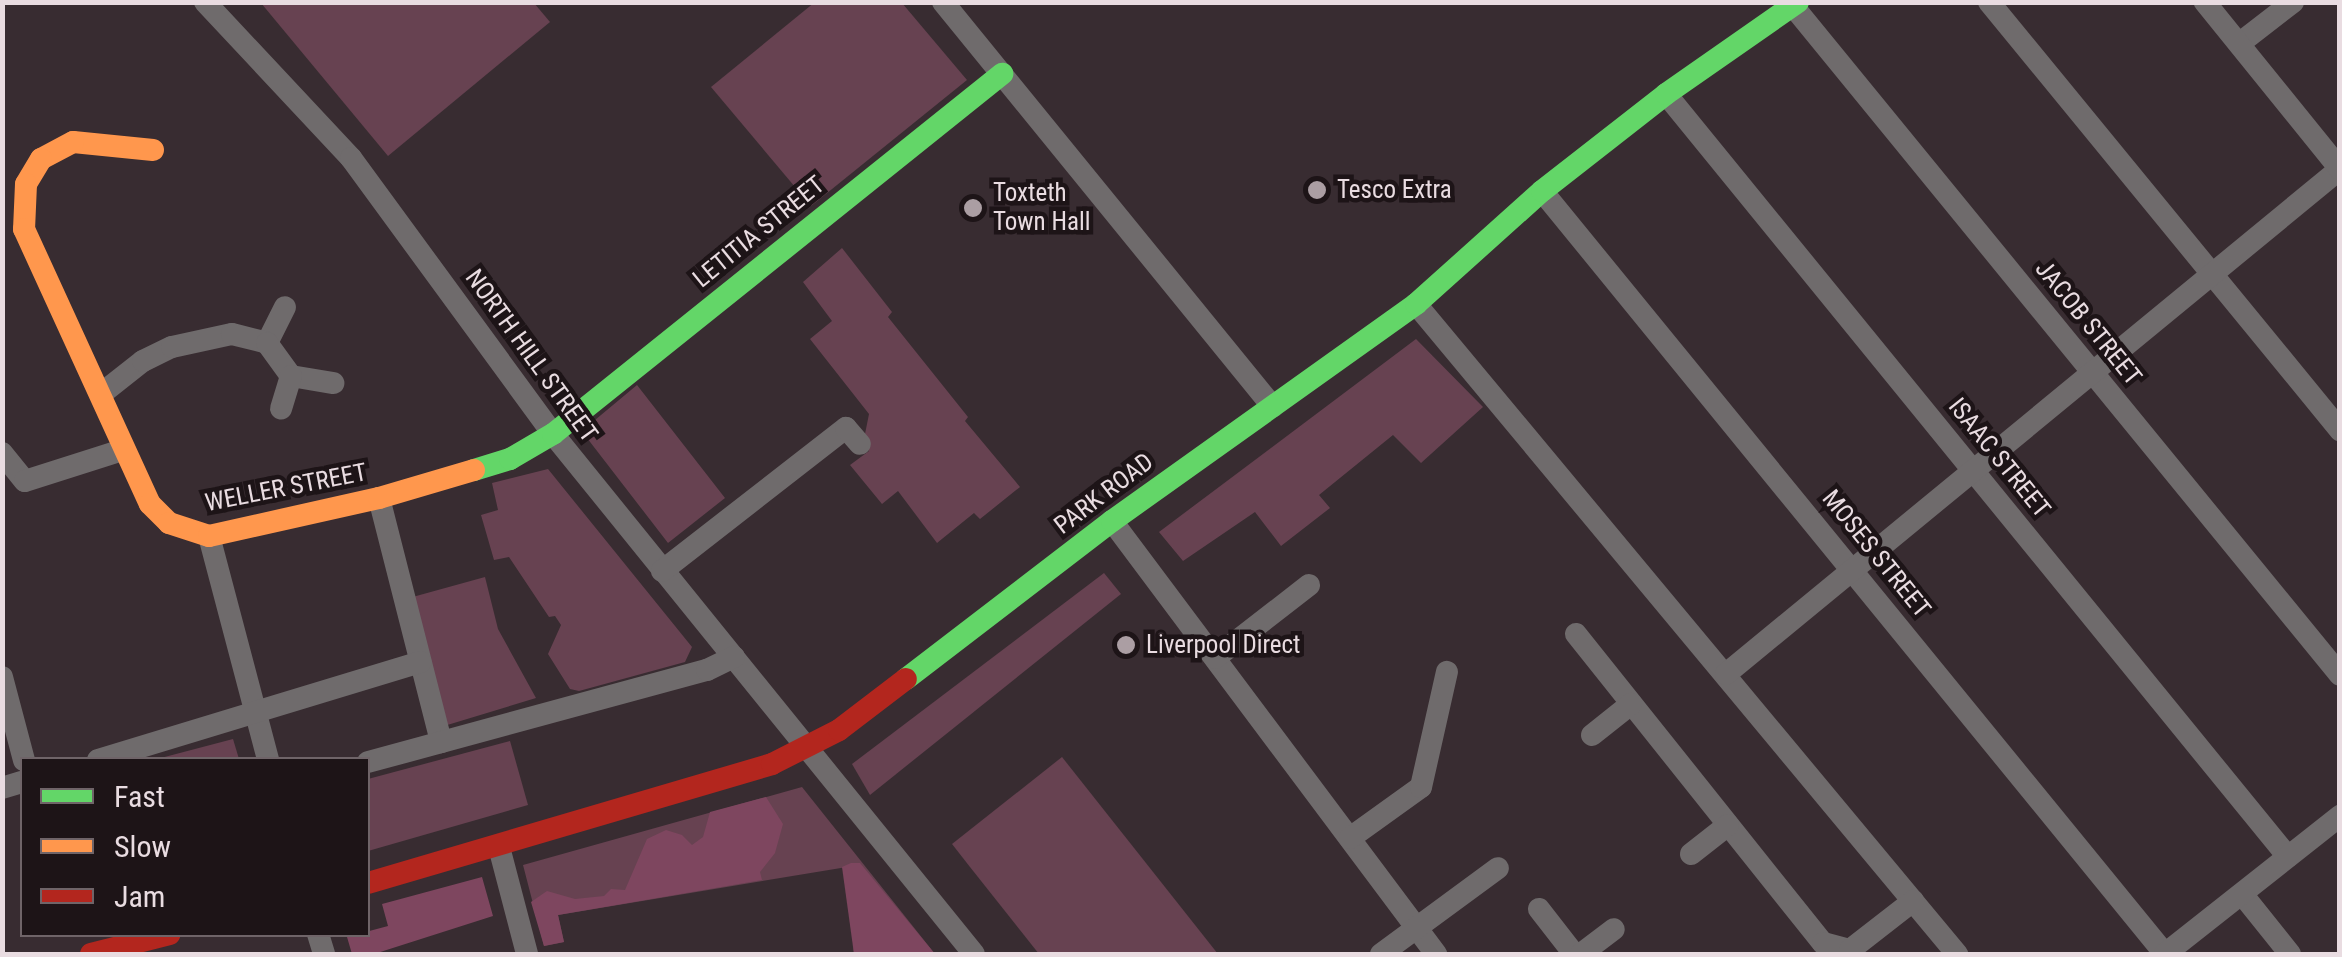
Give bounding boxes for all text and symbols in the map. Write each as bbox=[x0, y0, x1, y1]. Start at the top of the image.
street label: LETITIA STREET bbox=[687, 170, 831, 294]
place label: Tesco Extra bbox=[1337, 175, 1452, 205]
place label: Toxteth Town Hall bbox=[993, 179, 1090, 238]
marker: Tesco Extra bbox=[1306, 179, 1328, 201]
marker: Toxteth Town Hall bbox=[962, 197, 984, 219]
street label: JACOB STREET bbox=[2029, 254, 2147, 392]
street label: NORTH HILL STREET bbox=[458, 264, 604, 448]
street label: ISAAC STREET bbox=[1942, 392, 2056, 524]
street label: PARK ROAD bbox=[1049, 447, 1159, 541]
street label: WELLER STREET bbox=[203, 458, 369, 518]
street label: MOSES STREET bbox=[1815, 484, 1937, 624]
place label: Liverpool Direct bbox=[1146, 630, 1300, 660]
marker: Liverpool Direct bbox=[1115, 634, 1137, 656]
legend bbox=[20, 757, 370, 937]
text: Fast bbox=[114, 779, 165, 814]
text: Slow bbox=[114, 829, 171, 864]
text: Jam bbox=[114, 879, 165, 914]

